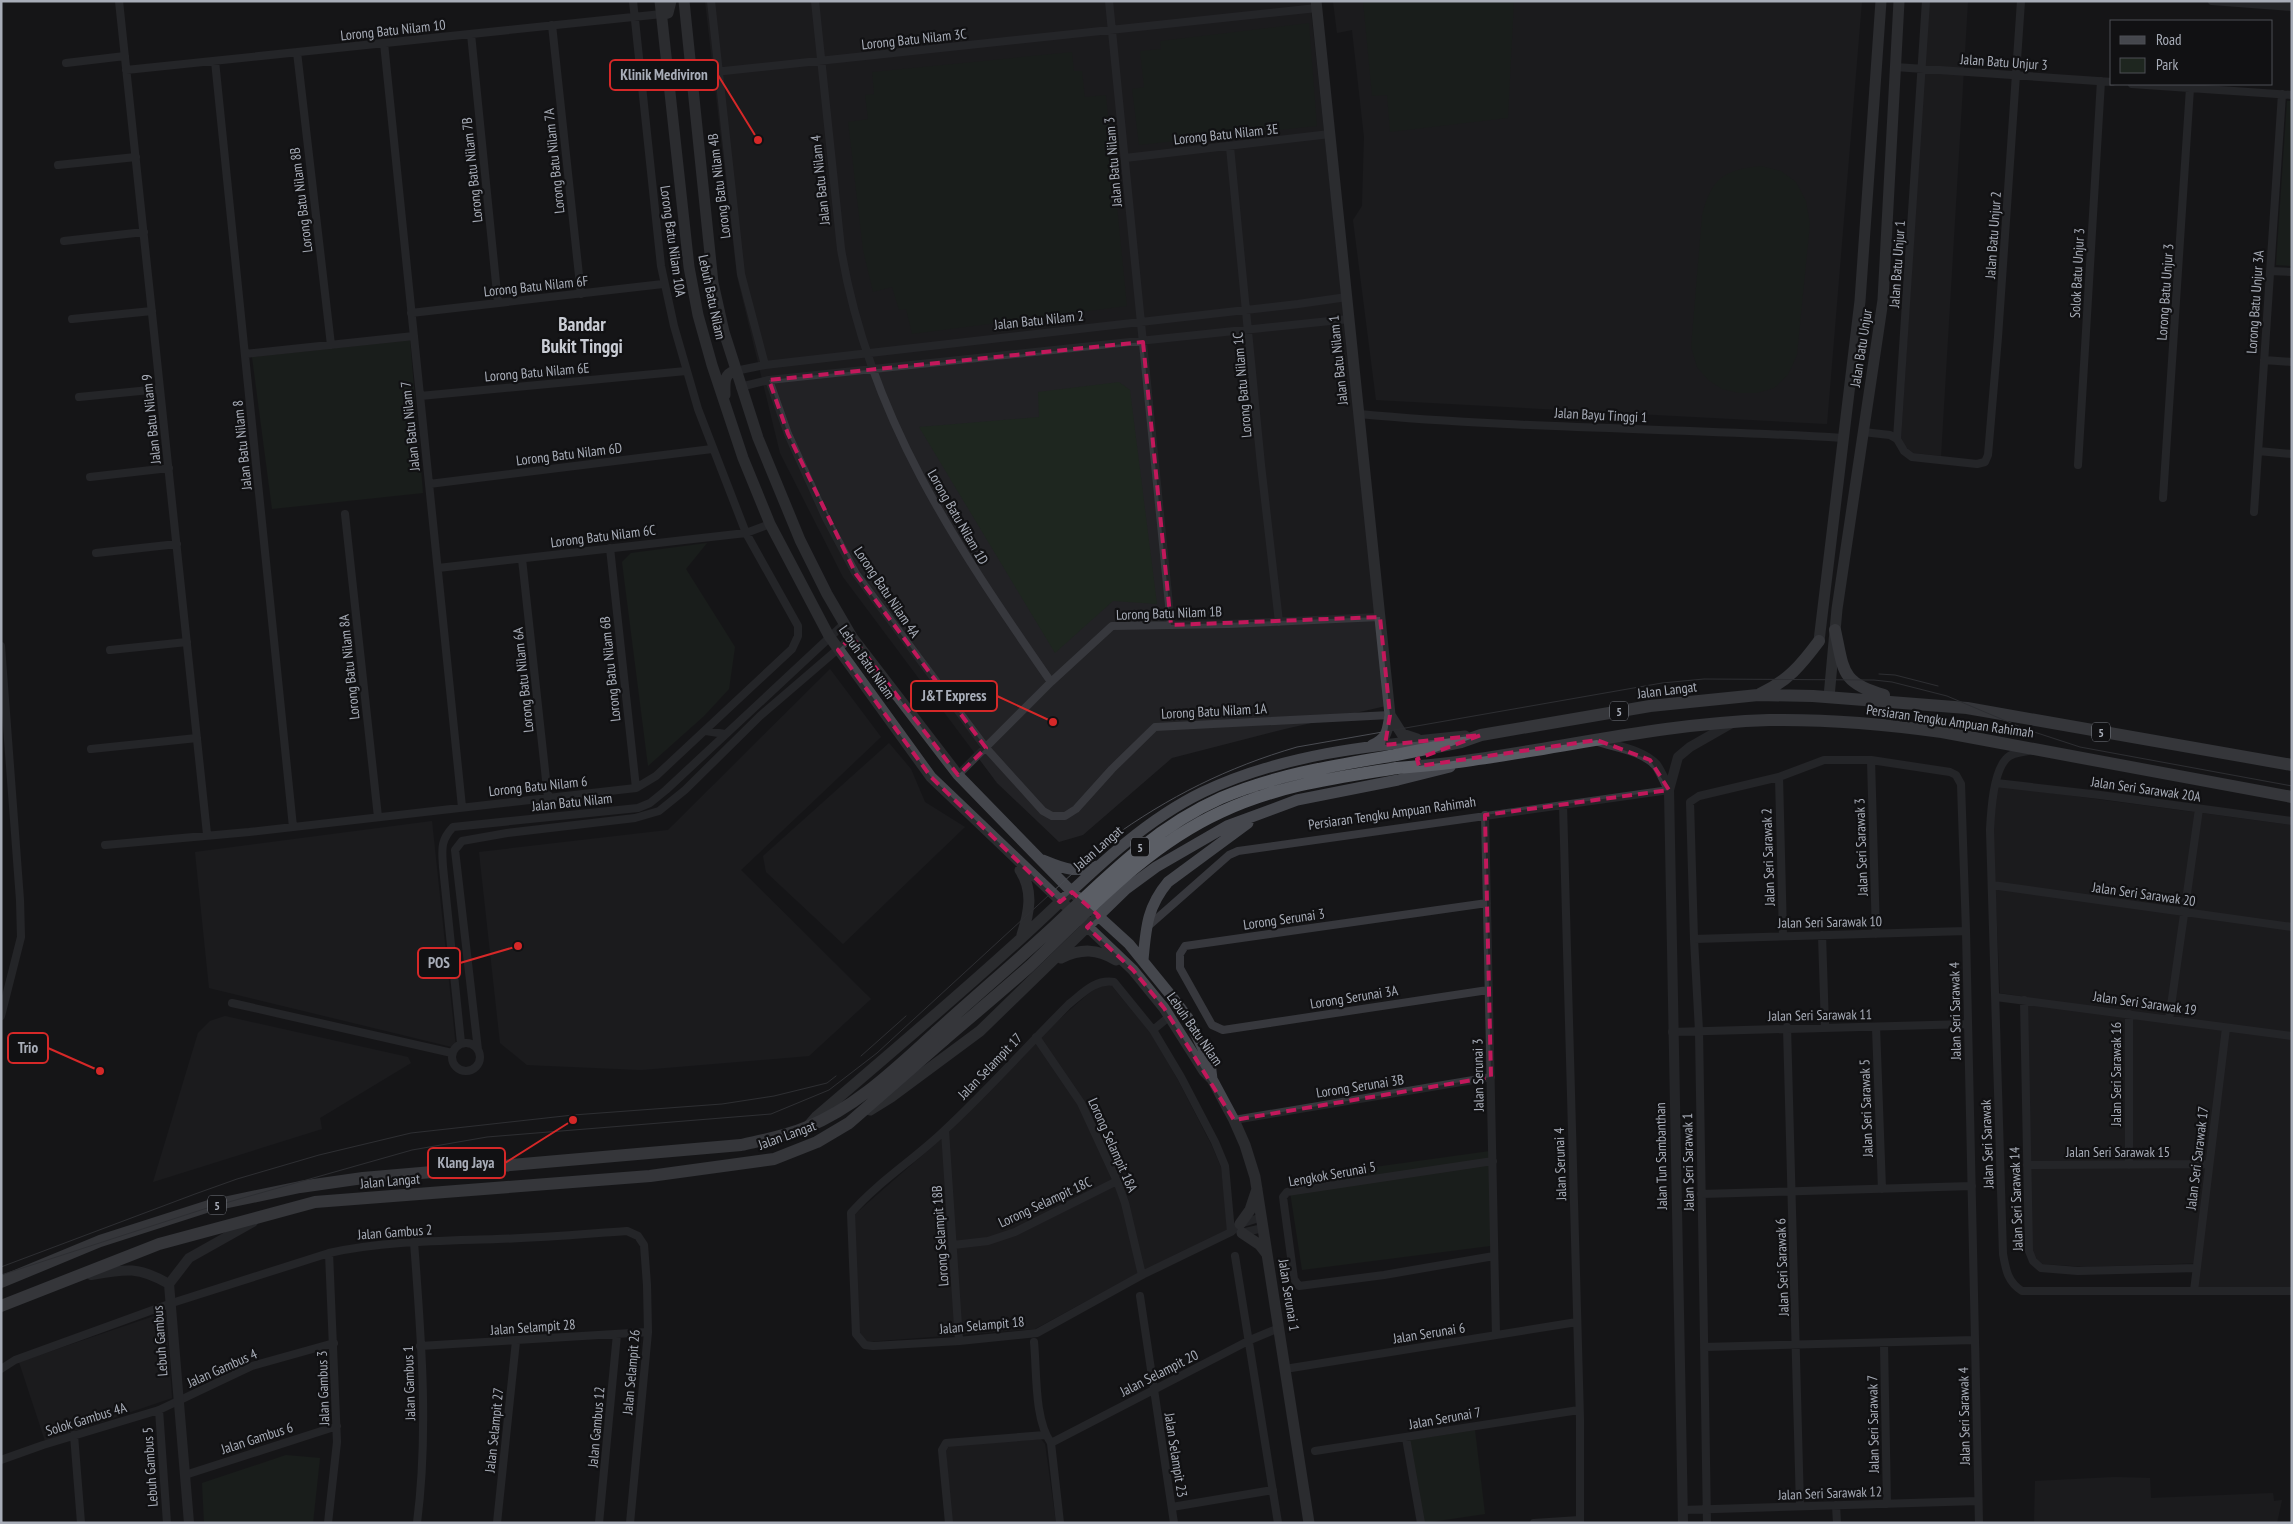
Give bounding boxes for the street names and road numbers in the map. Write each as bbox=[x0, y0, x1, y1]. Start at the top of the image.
street label: Lorong Batu Nilam 10 bbox=[340, 16, 446, 44]
street label: Lorong Batu Nilam 3C bbox=[861, 24, 968, 53]
street label: Jalan Batu Unjur 3 bbox=[1959, 50, 2048, 74]
street label: Lorong Batu Nilam 7A bbox=[539, 107, 568, 214]
street label: Lorong Batu Nilam 7B bbox=[458, 116, 486, 224]
street label: Jalan Batu Nilam 3 bbox=[1100, 116, 1126, 209]
street label: Lorong Batu Nilam 3E bbox=[1173, 120, 1279, 148]
street label: Lorong Batu Nilam 4B bbox=[704, 132, 734, 240]
street label: Jalan Batu Nilam 4 bbox=[806, 134, 834, 227]
street label: Lorong Batu Nilam 8B bbox=[286, 146, 316, 254]
street label: Lorong Batu Nilam 10A bbox=[656, 184, 690, 298]
street label: Jalan Batu Unjur 2 bbox=[1981, 191, 2005, 280]
street label: Jalan Batu Unjur 1 bbox=[1885, 220, 1909, 309]
street label: Solok Batu Unjur 3 bbox=[2066, 228, 2088, 318]
street label: Lorong Batu Unjur 3 bbox=[2153, 243, 2177, 341]
street label: Lorong Batu Unjur 3A bbox=[2242, 249, 2268, 354]
street label: Lebuh Batu Nilam bbox=[694, 253, 730, 341]
street label: Lorong Batu Nilam 6F bbox=[483, 272, 589, 300]
street label: Jalan Batu Nilam 2 bbox=[992, 306, 1085, 334]
street label: Jalan Batu Unjur bbox=[1846, 308, 1876, 389]
street label: Jalan Batu Nilam 1 bbox=[1324, 314, 1352, 407]
street label: Lorong Batu Nilam 1C bbox=[1228, 331, 1256, 438]
street label: Lorong Batu Nilam 6E bbox=[484, 358, 590, 386]
street label: Jalan Batu Nilam 9 bbox=[137, 373, 165, 466]
street label: Jalan Batu Nilam 7 bbox=[396, 380, 424, 473]
street label: Jalan Batu Nilam 8 bbox=[228, 399, 256, 492]
street label: Jalan Bayu Tinggi 1 bbox=[1553, 404, 1648, 426]
street label: Lorong Batu Nilam 6D bbox=[515, 439, 623, 469]
street label: Lorong Batu Nilam 1D bbox=[924, 466, 992, 568]
street label: Lorong Batu Nilam 6C bbox=[549, 521, 657, 551]
street label: Lorong Batu Nilam 4A bbox=[850, 543, 924, 641]
street label: Lorong Batu Nilam 1B bbox=[1116, 602, 1222, 624]
street label: Lorong Batu Nilam 8A bbox=[334, 613, 363, 721]
street label: Lorong Batu Nilam 6B bbox=[596, 615, 624, 723]
street label: Lebuh Batu Nilam bbox=[835, 622, 899, 702]
street label: Lorong Batu Nilam 6A bbox=[508, 626, 537, 734]
street label: Jalan Langat bbox=[1635, 677, 1698, 703]
street label: Lorong Batu Nilam 1A bbox=[1161, 699, 1268, 723]
street label: Persiaran Tengku Ampuan Rahimah bbox=[1865, 700, 2035, 742]
road number: 5 bbox=[1610, 701, 1628, 720]
road number: 5 bbox=[2092, 722, 2110, 742]
street label: Lorong Batu Nilam 6 bbox=[488, 772, 588, 800]
street label: Jalan Seri Sarawak 20A bbox=[2089, 772, 2202, 806]
street label: Jalan Batu Nilam bbox=[530, 789, 613, 815]
street label: Persiaran Tengku Ampuan Rahimah bbox=[1307, 792, 1477, 834]
street label: Jalan Seri Sarawak 3 bbox=[1850, 798, 1872, 897]
street label: Jalan Seri Sarawak 2 bbox=[1757, 808, 1779, 907]
street label: Jalan Langat bbox=[1069, 821, 1127, 875]
road number: 5 bbox=[1131, 838, 1149, 856]
street label: Jalan Seri Sarawak 20 bbox=[2090, 878, 2197, 910]
street label: Lorong Serunai 3 bbox=[1242, 904, 1326, 934]
street label: Jalan Seri Sarawak 10 bbox=[1777, 912, 1882, 932]
street label: Jalan Seri Sarawak 4 bbox=[1945, 961, 1965, 1061]
street label: Lorong Serunai 3A bbox=[1309, 981, 1400, 1013]
street label: Jalan Seri Sarawak 19 bbox=[2091, 987, 2198, 1019]
street label: Lebuh Batu Nilam bbox=[1163, 989, 1227, 1069]
street label: Jalan Seri Sarawak 11 bbox=[1767, 1005, 1872, 1025]
street label: Jalan Seri Sarawak 16 bbox=[2107, 1022, 2125, 1127]
street label: Jalan Selampit 17 bbox=[953, 1029, 1026, 1104]
street label: Jalan Serunai 3 bbox=[1468, 1038, 1488, 1113]
street label: Jalan Seri Sarawak 5 bbox=[1855, 1059, 1877, 1158]
street label: Lorong Serunai 3B bbox=[1315, 1070, 1405, 1102]
street label: Lorong Selampit 18A bbox=[1084, 1095, 1142, 1195]
street label: Jalan Seri Sarawak bbox=[1976, 1099, 1998, 1190]
street label: Jalan Tun Sambanthan bbox=[1651, 1102, 1671, 1211]
street label: Jalan Seri Sarawak 17 bbox=[2182, 1105, 2212, 1212]
street label: Jalan Seri Sarawak 1 bbox=[1678, 1113, 1698, 1212]
street label: Jalan Langat bbox=[755, 1116, 818, 1154]
street label: Jalan Serunai 4 bbox=[1550, 1127, 1570, 1202]
street label: Jalan Seri Sarawak 15 bbox=[2065, 1143, 2170, 1161]
street label: Jalan Seri Sarawak 14 bbox=[2005, 1146, 2027, 1252]
street label: Lengkok Serunai 5 bbox=[1287, 1157, 1377, 1191]
street label: Jalan Langat bbox=[358, 1169, 421, 1193]
street label: Lorong Selampit 18C bbox=[995, 1172, 1095, 1231]
street label: Lorong Selampit 18B bbox=[927, 1185, 953, 1287]
road number: 5 bbox=[208, 1196, 226, 1214]
street label: Jalan Seri Sarawak 6 bbox=[1771, 1218, 1793, 1317]
street label: Jalan Gambus 2 bbox=[356, 1220, 433, 1244]
street label: Jalan Serunai 1 bbox=[1274, 1257, 1304, 1332]
street label: Lebuh Gambus bbox=[149, 1305, 171, 1377]
street label: Jalan Selampit 18 bbox=[938, 1312, 1025, 1338]
street label: Jalan Selampit 28 bbox=[489, 1315, 576, 1339]
street label: Jalan Serunai 6 bbox=[1391, 1318, 1466, 1348]
street label: Jalan Selampit 26 bbox=[618, 1329, 644, 1416]
street label: Jalan Gambus 4 bbox=[183, 1344, 260, 1392]
street label: Jalan Gambus 1 bbox=[399, 1345, 419, 1422]
street label: Jalan Selampit 20 bbox=[1116, 1346, 1201, 1401]
street label: Jalan Gambus 3 bbox=[313, 1350, 333, 1427]
street label: Jalan Seri Sarawak 4 bbox=[1954, 1366, 1974, 1466]
street label: Jalan Seri Sarawak 7 bbox=[1863, 1375, 1883, 1474]
street label: Jalan Gambus 12 bbox=[583, 1386, 608, 1469]
street label: Jalan Selampit 27 bbox=[480, 1387, 507, 1474]
street label: Solok Gambus 4A bbox=[43, 1398, 129, 1440]
street label: Jalan Serunai 7 bbox=[1407, 1403, 1482, 1433]
street label: Jalan Selampit 23 bbox=[1160, 1411, 1192, 1499]
street label: Jalan Gambus 6 bbox=[218, 1418, 295, 1458]
street label: Lebuh Gambus 5 bbox=[138, 1426, 162, 1508]
street label: Jalan Seri Sarawak 12 bbox=[1777, 1482, 1882, 1504]

